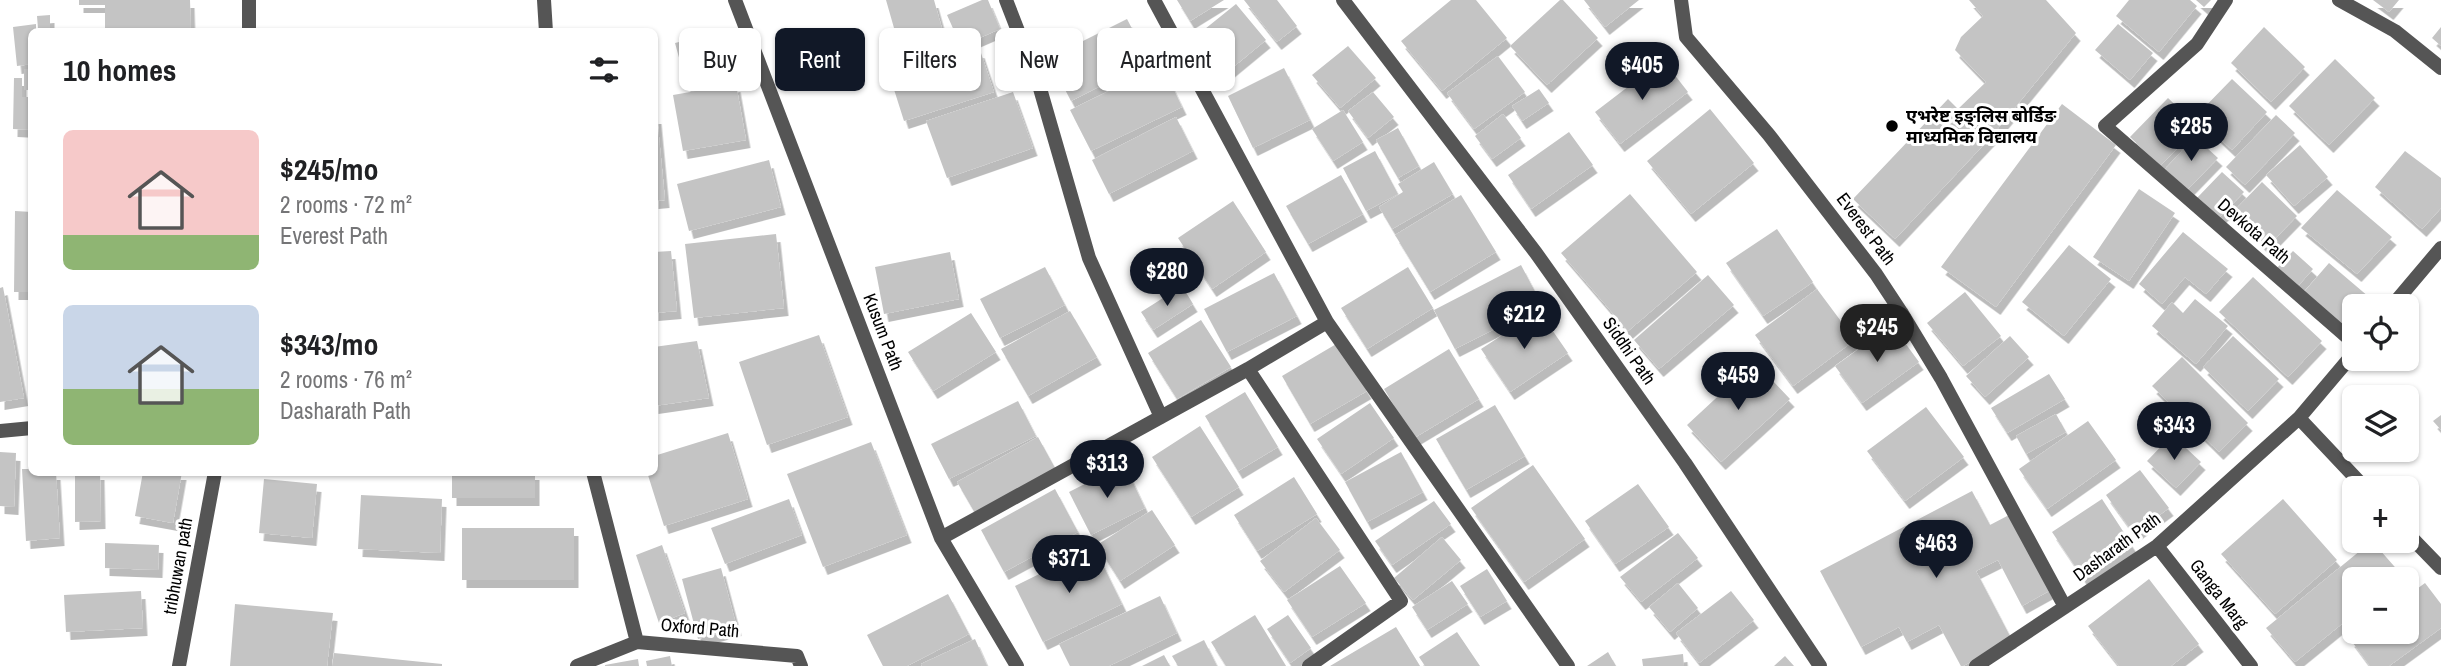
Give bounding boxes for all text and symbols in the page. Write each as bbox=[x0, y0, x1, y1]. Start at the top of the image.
chip: Buy bbox=[679, 28, 761, 91]
chip: Rent bbox=[775, 28, 865, 91]
chip: Filters bbox=[879, 28, 981, 91]
chip: New bbox=[995, 28, 1083, 91]
chip: Apartment bbox=[1097, 28, 1235, 91]
pin: $405 bbox=[1601, 42, 1683, 102]
text: $405 bbox=[1621, 49, 1663, 80]
text: 10 homes bbox=[63, 50, 177, 90]
icon: filters bbox=[585, 51, 623, 89]
place label: एभरेष्ट इङ्लिस बोर्डिङ माध्यमिक विद्यालय bbox=[1906, 103, 2057, 149]
pin: $285 bbox=[2150, 104, 2232, 163]
text: $285 bbox=[2170, 110, 2212, 141]
marker: एभरेष्ट इङ्लिस बोर्डिङ माध्यमिक विद्यालय bbox=[1884, 118, 1900, 134]
text: $245/mo bbox=[280, 149, 378, 189]
icon: home bbox=[119, 158, 203, 242]
street label: Everest Path bbox=[1831, 187, 1902, 270]
text: 2 rooms · 72 m² bbox=[280, 189, 412, 220]
street label: Devkota Path bbox=[2213, 192, 2296, 269]
text: Everest Path bbox=[280, 220, 388, 251]
pin: $280 bbox=[1126, 248, 1208, 308]
text: $280 bbox=[1146, 255, 1188, 286]
street label: Kusum Path bbox=[857, 290, 910, 374]
pin: $212 bbox=[1483, 292, 1565, 351]
map controls bbox=[2342, 294, 2419, 644]
button: locate bbox=[2342, 294, 2419, 371]
text: $212 bbox=[1503, 298, 1545, 329]
pin: $245 bbox=[1836, 304, 1918, 364]
text: $245 bbox=[1856, 311, 1898, 342]
street label: Siddhi Path bbox=[1597, 312, 1662, 389]
text: $343/mo bbox=[280, 324, 378, 364]
icon: home bbox=[119, 333, 203, 417]
pin: $459 bbox=[1697, 352, 1779, 412]
text: $459 bbox=[1717, 359, 1759, 390]
text: 2 rooms · 76 m² bbox=[280, 364, 412, 395]
button: layers bbox=[2342, 385, 2419, 462]
text: Dasharath Path bbox=[280, 395, 411, 426]
pin: $343 bbox=[2133, 402, 2215, 462]
text: $343 bbox=[2153, 409, 2195, 440]
pin: $313 bbox=[1066, 440, 1148, 500]
text: $313 bbox=[1086, 447, 1128, 478]
button: + bbox=[2342, 476, 2419, 553]
street label: Dasharath Path bbox=[2068, 506, 2166, 587]
street label: tribhuwan path bbox=[157, 516, 198, 616]
pin: $463 bbox=[1895, 520, 1977, 580]
text: $463 bbox=[1915, 527, 1957, 558]
pin: $371 bbox=[1028, 536, 1110, 595]
text: $371 bbox=[1048, 542, 1090, 573]
street label: Ganga Marg bbox=[2184, 554, 2255, 634]
button: − bbox=[2342, 567, 2419, 644]
street label: Oxford Path bbox=[660, 612, 740, 643]

